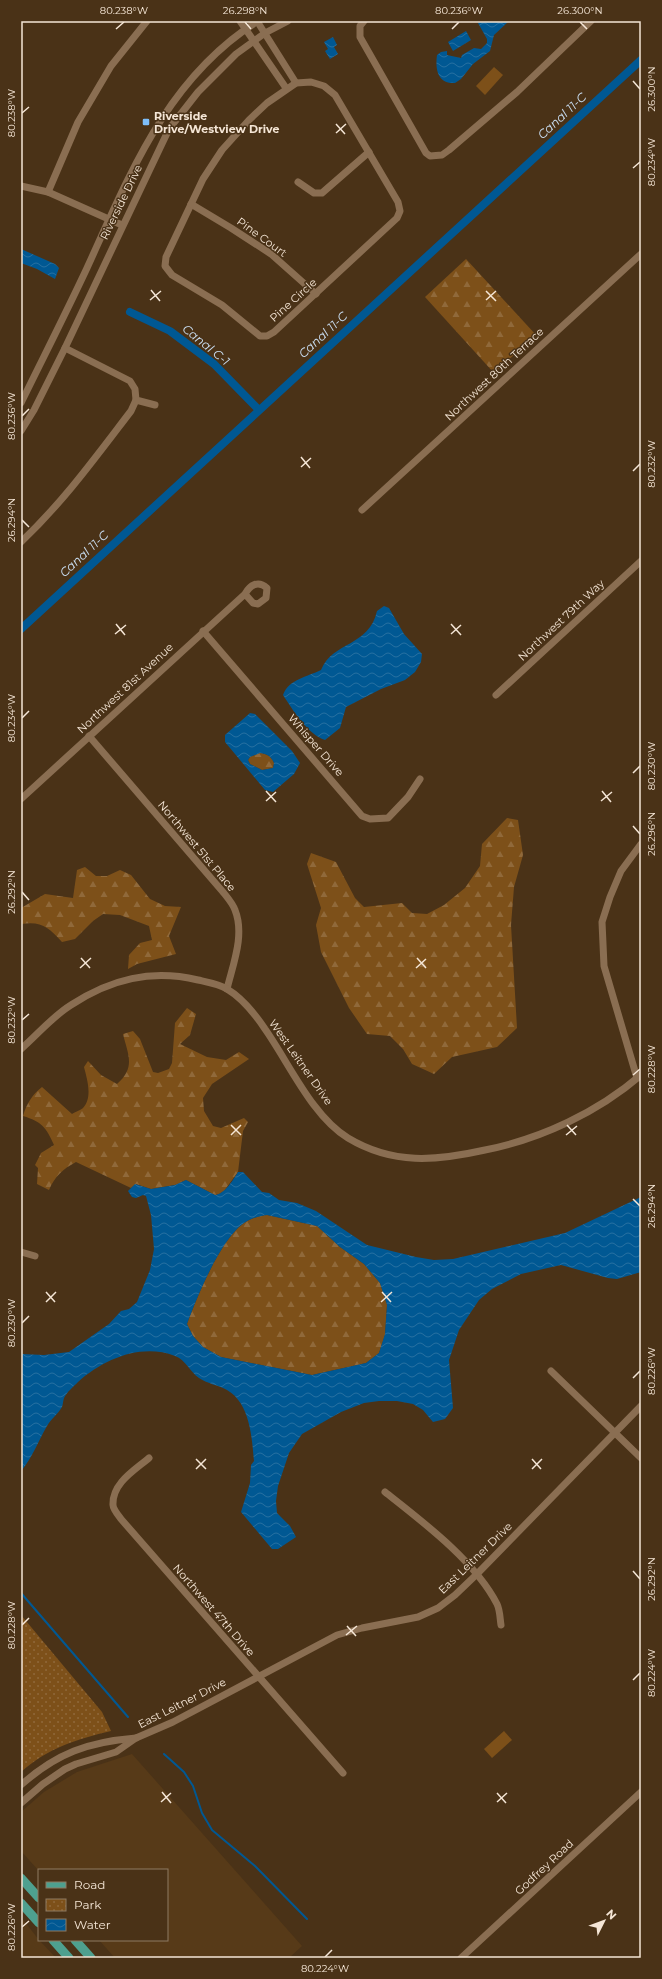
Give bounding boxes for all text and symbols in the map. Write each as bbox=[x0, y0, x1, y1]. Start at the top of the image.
text: 80.238°W bbox=[100, 4, 148, 17]
text: 26.298°N bbox=[223, 4, 267, 17]
text: 80.236°W bbox=[435, 4, 483, 17]
text: 26.300°N bbox=[557, 4, 603, 17]
text: 26.300°N bbox=[645, 66, 658, 112]
text: 80.238°W bbox=[5, 89, 18, 137]
water label: Canal 11-C bbox=[534, 89, 589, 142]
place label: Riverside Drive/Westview Drive bbox=[154, 109, 279, 136]
marker: Riverside Drive/Westview Drive bbox=[141, 117, 151, 127]
text: 80.234°W bbox=[645, 138, 658, 186]
street label: Riverside Drive bbox=[97, 162, 145, 242]
street label: Pine Court bbox=[234, 214, 290, 260]
street label: Pine Circle bbox=[267, 275, 320, 325]
water label: Canal 11-C bbox=[295, 308, 350, 361]
water label: Canal C-1 bbox=[180, 321, 233, 369]
street label: Northwest 80th Terrace bbox=[442, 324, 547, 423]
text: 80.236°W bbox=[5, 392, 18, 440]
text: 80.232°W bbox=[645, 440, 658, 488]
text: 26.294°N bbox=[5, 498, 18, 542]
water label: Canal 11-C bbox=[56, 527, 111, 580]
street label: Northwest 79th Way bbox=[515, 576, 607, 664]
street label: Northwest 81st Avenue bbox=[74, 640, 176, 736]
text: 80.234°W bbox=[5, 694, 18, 742]
street label: Whisper Drive bbox=[285, 711, 347, 779]
text: 80.230°W bbox=[645, 742, 658, 790]
street label: Northwest 51st Place bbox=[155, 798, 239, 894]
text: 26.296°N bbox=[645, 812, 658, 856]
text: 26.292°N bbox=[5, 870, 18, 914]
text: 80.232°W bbox=[5, 996, 18, 1044]
street label: West Leitner Drive bbox=[266, 1016, 336, 1108]
text: 80.228°W bbox=[645, 1045, 658, 1093]
text: 26.294°N bbox=[645, 1184, 658, 1228]
text: 80.230°W bbox=[5, 1299, 18, 1347]
text: 80.226°W bbox=[645, 1347, 658, 1395]
street label: East Leitner Drive bbox=[435, 1519, 515, 1597]
text: 26.292°N bbox=[645, 1557, 658, 1601]
street label: Northwest 47th Drive bbox=[170, 1561, 258, 1659]
text: 80.228°W bbox=[5, 1601, 18, 1649]
text: 80.224°W bbox=[645, 1649, 658, 1697]
street label: East Leitner Drive bbox=[136, 1675, 229, 1731]
street label: Godfrey Road bbox=[512, 1836, 576, 1898]
legend bbox=[38, 1869, 168, 1941]
text: Road bbox=[74, 1877, 105, 1892]
text: Park bbox=[74, 1897, 102, 1912]
north arrow bbox=[584, 1901, 624, 1941]
text: 80.226°W bbox=[5, 1903, 18, 1951]
text: N bbox=[603, 1906, 620, 1922]
text: Water bbox=[74, 1917, 111, 1932]
text: 80.224°W bbox=[301, 1962, 349, 1975]

